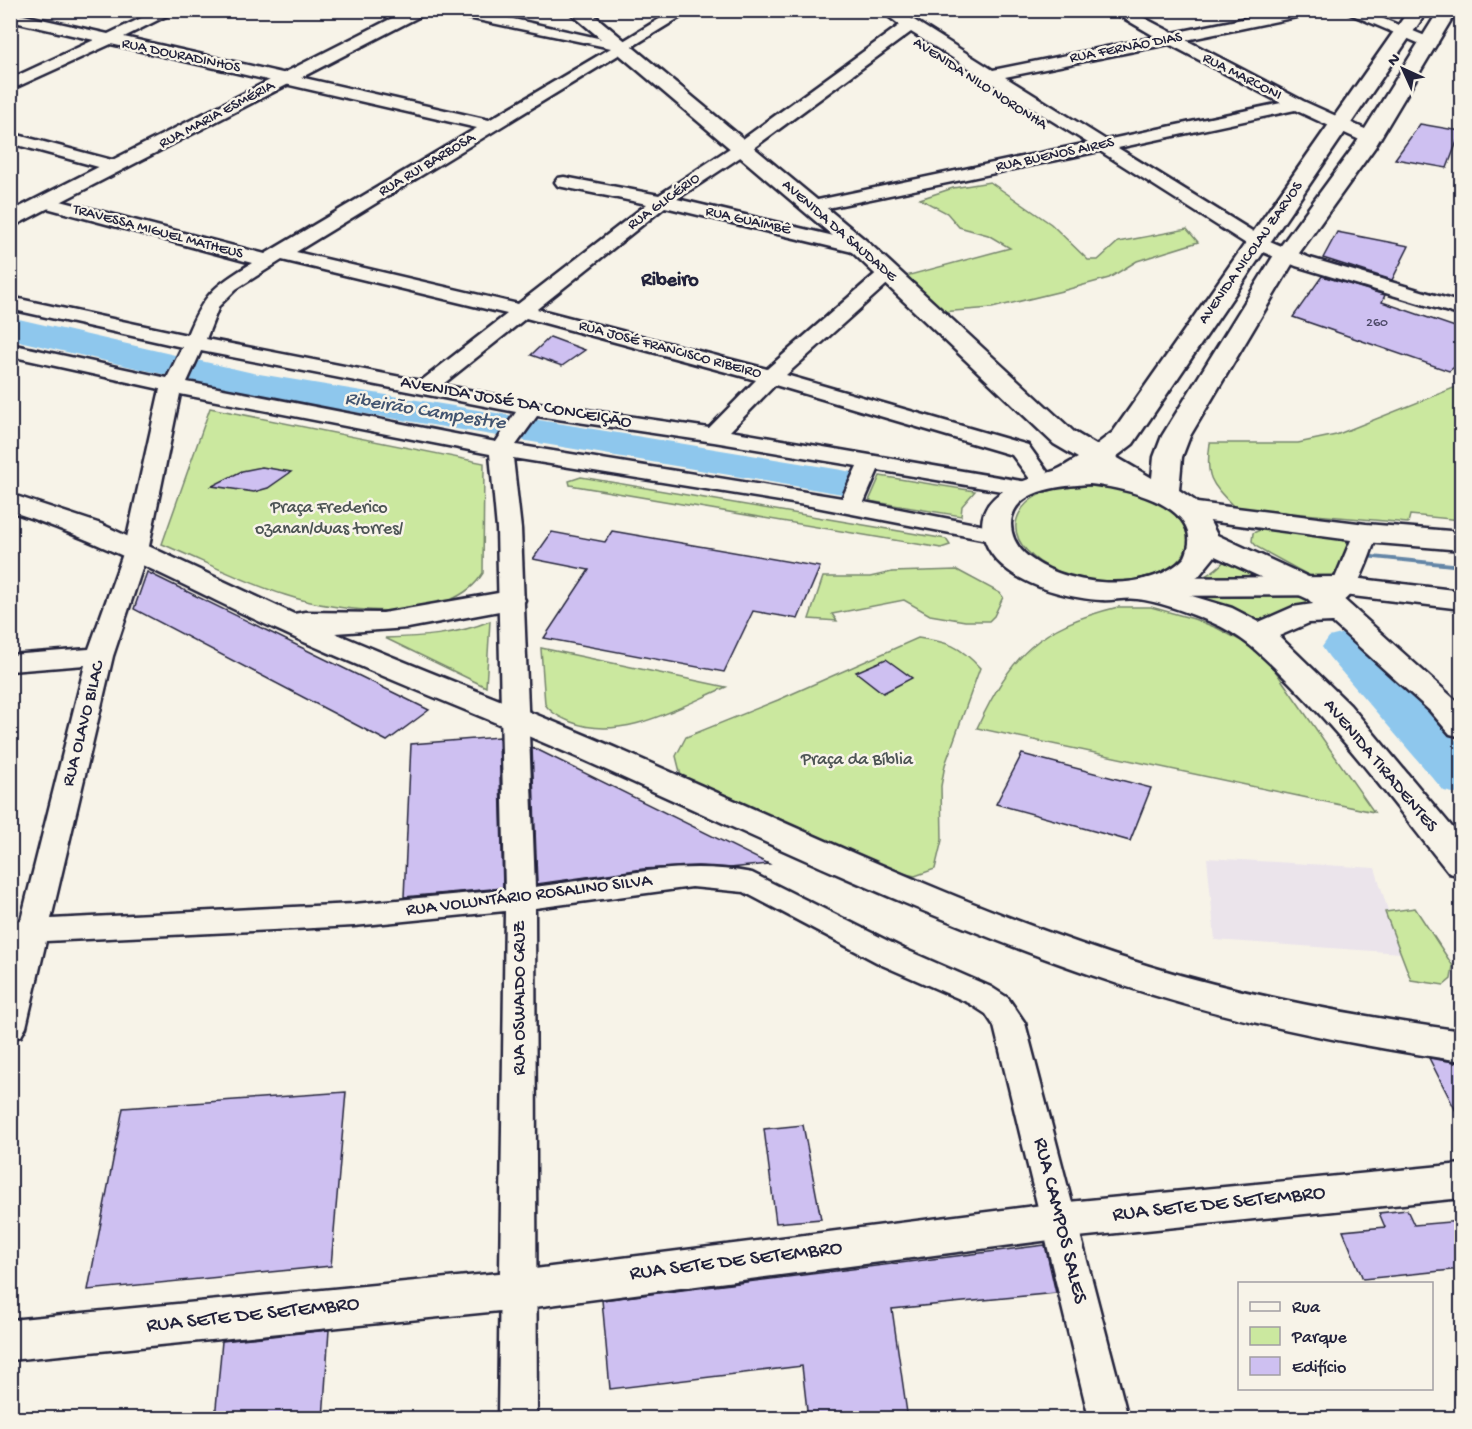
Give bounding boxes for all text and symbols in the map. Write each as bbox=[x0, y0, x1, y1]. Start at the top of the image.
street label: RUA FERNÃO DIAS bbox=[1068, 28, 1184, 68]
street label: AVENIDA NILO NORONHA bbox=[909, 34, 1051, 135]
street label: RUA DOURADINHOS bbox=[120, 35, 242, 77]
north arrow bbox=[1373, 39, 1433, 99]
street label: RUA MARCONI bbox=[1199, 49, 1285, 105]
text: N bbox=[1384, 50, 1406, 71]
street label: RUA MARIA ESMÉRIA bbox=[156, 76, 279, 153]
street label: RUA RUI BARBOSA bbox=[375, 129, 480, 201]
street label: RUA BUENOS AIRES bbox=[994, 134, 1116, 176]
street label: RUA GLICÉRIO bbox=[624, 170, 704, 234]
street label: AVENIDA DA SAUDADE bbox=[778, 176, 901, 286]
street label: AVENIDA NICOLAU ZARVOS bbox=[1195, 178, 1307, 328]
street label: TRAVESSA MIGUEL MATHEUS bbox=[70, 200, 245, 263]
street label: RUA GUAIMBÊ bbox=[704, 202, 793, 240]
district label: Ribeiro bbox=[640, 270, 699, 293]
house number: 260 bbox=[1366, 315, 1388, 332]
street label: RUA JOSÉ FRANCISCO RIBEIRO bbox=[577, 317, 763, 383]
street label: AVENIDA JOSÉ DA CONCEIÇÃO bbox=[399, 372, 633, 434]
water label: Ribeirão Campestre bbox=[343, 388, 508, 436]
park label: Praça Frederico ozanan/duas torres/ bbox=[255, 498, 404, 540]
street label: RUA OLAVO BILAC bbox=[58, 658, 110, 789]
street label: AVENIDA TIRADENTES bbox=[1318, 695, 1442, 837]
park label: Praça da Bíblia bbox=[800, 750, 914, 771]
street label: RUA VOLUNTÁRIO ROSALINO SILVA bbox=[405, 869, 655, 922]
street label: RUA OSWALDO CRUZ bbox=[510, 920, 531, 1075]
street label: RUA CAMPOS SALES bbox=[1026, 1135, 1092, 1307]
street label: RUA SETE DE SETEMBRO bbox=[1111, 1181, 1327, 1229]
street label: RUA SETE DE SETEMBRO bbox=[628, 1237, 844, 1287]
legend bbox=[1238, 1282, 1433, 1390]
street label: RUA SETE DE SETEMBRO bbox=[145, 1292, 361, 1340]
text: Rua bbox=[1292, 1298, 1321, 1319]
text: Parque bbox=[1291, 1328, 1348, 1349]
text: Edifício bbox=[1292, 1358, 1346, 1379]

